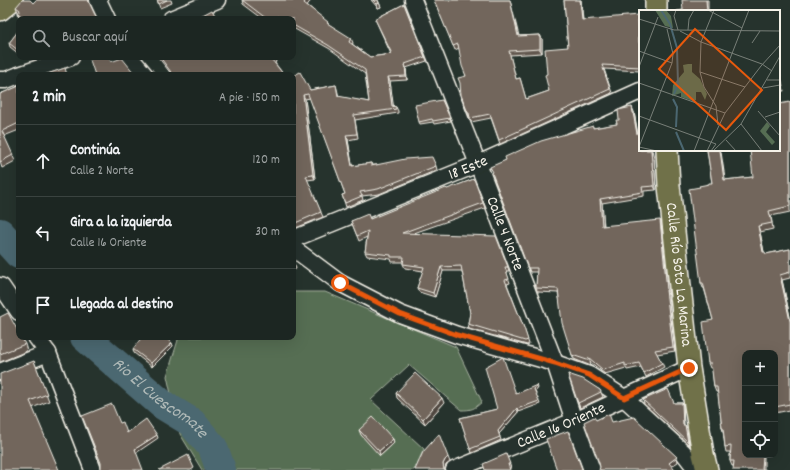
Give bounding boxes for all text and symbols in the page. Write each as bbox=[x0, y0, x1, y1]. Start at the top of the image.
inset map bbox=[639, 10, 780, 151]
search box bbox=[16, 16, 296, 60]
icon: search bbox=[30, 27, 52, 49]
text: Buscar aquí bbox=[62, 27, 127, 49]
text: 2 min bbox=[32, 86, 66, 110]
text: A pie · 150 m bbox=[219, 89, 280, 108]
text: Continúa bbox=[70, 140, 120, 162]
icon: ahead bbox=[32, 150, 54, 172]
street label: 18 Este bbox=[445, 150, 492, 186]
text: 120 m bbox=[252, 151, 280, 170]
text: Calle 2 Norte bbox=[70, 162, 134, 181]
street label: Calle 4 Norte bbox=[480, 193, 530, 274]
street label: Calle Río Soto La Marina bbox=[659, 201, 698, 348]
text: Gira a la izquierda bbox=[70, 212, 171, 234]
icon: left bbox=[32, 222, 54, 244]
text: 30 m bbox=[255, 223, 280, 242]
text: Calle 16 Oriente bbox=[70, 234, 147, 253]
route start bbox=[331, 274, 349, 292]
icon: arrive bbox=[32, 294, 54, 316]
text: Llegada al destino bbox=[70, 294, 173, 316]
map controls bbox=[742, 350, 778, 458]
button: + bbox=[742, 350, 778, 386]
water label: Rio El Cuescomate bbox=[106, 353, 214, 446]
route end bbox=[680, 359, 698, 377]
button: − bbox=[742, 386, 778, 422]
street label: Calle 16 Oriente bbox=[513, 397, 609, 455]
button: locate bbox=[742, 422, 778, 458]

